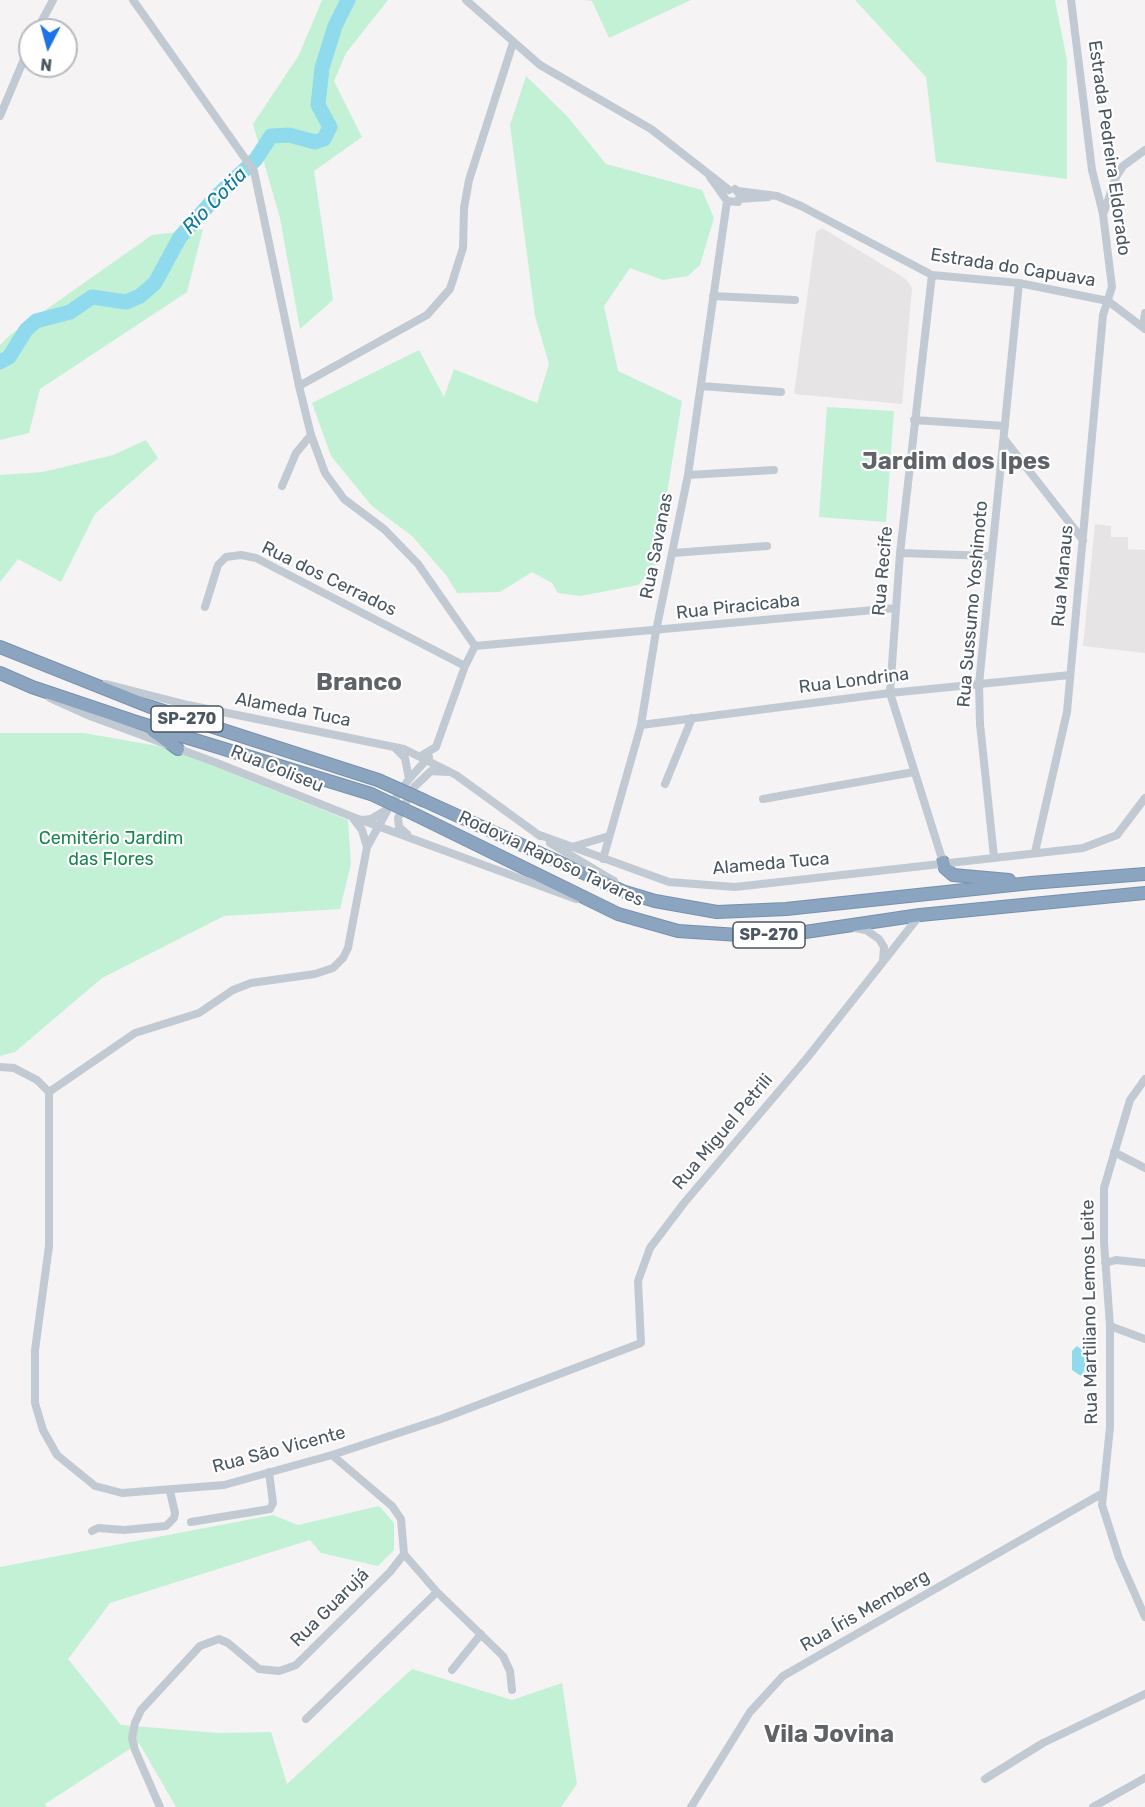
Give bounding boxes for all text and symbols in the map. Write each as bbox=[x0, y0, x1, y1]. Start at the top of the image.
north arrow bbox=[18, 18, 78, 78]
street label: Estrada Pedreira Eldorado bbox=[1083, 39, 1135, 257]
text: N bbox=[40, 54, 53, 74]
water label: Rio Cotia bbox=[177, 163, 253, 239]
street label: Estrada do Capuava bbox=[929, 244, 1097, 292]
district label: Jardim dos Ipes bbox=[862, 448, 1050, 476]
street label: Rua Savanas bbox=[636, 491, 678, 601]
street label: Rua Sussumo Yoshimoto bbox=[953, 500, 993, 708]
street label: Rua Manaus bbox=[1048, 524, 1078, 628]
street label: Rua Recife bbox=[868, 525, 898, 617]
street label: Rua dos Cerrados bbox=[258, 537, 400, 621]
street label: Rua Piracicaba bbox=[675, 590, 801, 624]
street label: Rua Londrina bbox=[798, 664, 910, 698]
district label: Branco bbox=[316, 669, 402, 697]
street label: Alameda Tuca bbox=[233, 688, 353, 732]
road number: SP-270 bbox=[151, 706, 223, 732]
street label: Rua Coliseu bbox=[227, 741, 327, 797]
street label: Rodovia Raposo Tavares bbox=[455, 807, 647, 911]
park label: Cemitério Jardim das Flores bbox=[39, 828, 183, 870]
street label: Alameda Tuca bbox=[712, 848, 830, 880]
road number: SP-270 bbox=[733, 922, 805, 948]
street label: Rua Miguel Petrili bbox=[668, 1070, 778, 1194]
street label: Rua Martiliano Lemos Leite bbox=[1077, 1199, 1103, 1425]
street label: Rua São Vicente bbox=[210, 1422, 348, 1478]
street label: Rua Guarujá bbox=[286, 1564, 374, 1652]
street label: Rua Íris Memberg bbox=[797, 1565, 933, 1657]
district label: Vila Jovina bbox=[764, 1721, 894, 1749]

